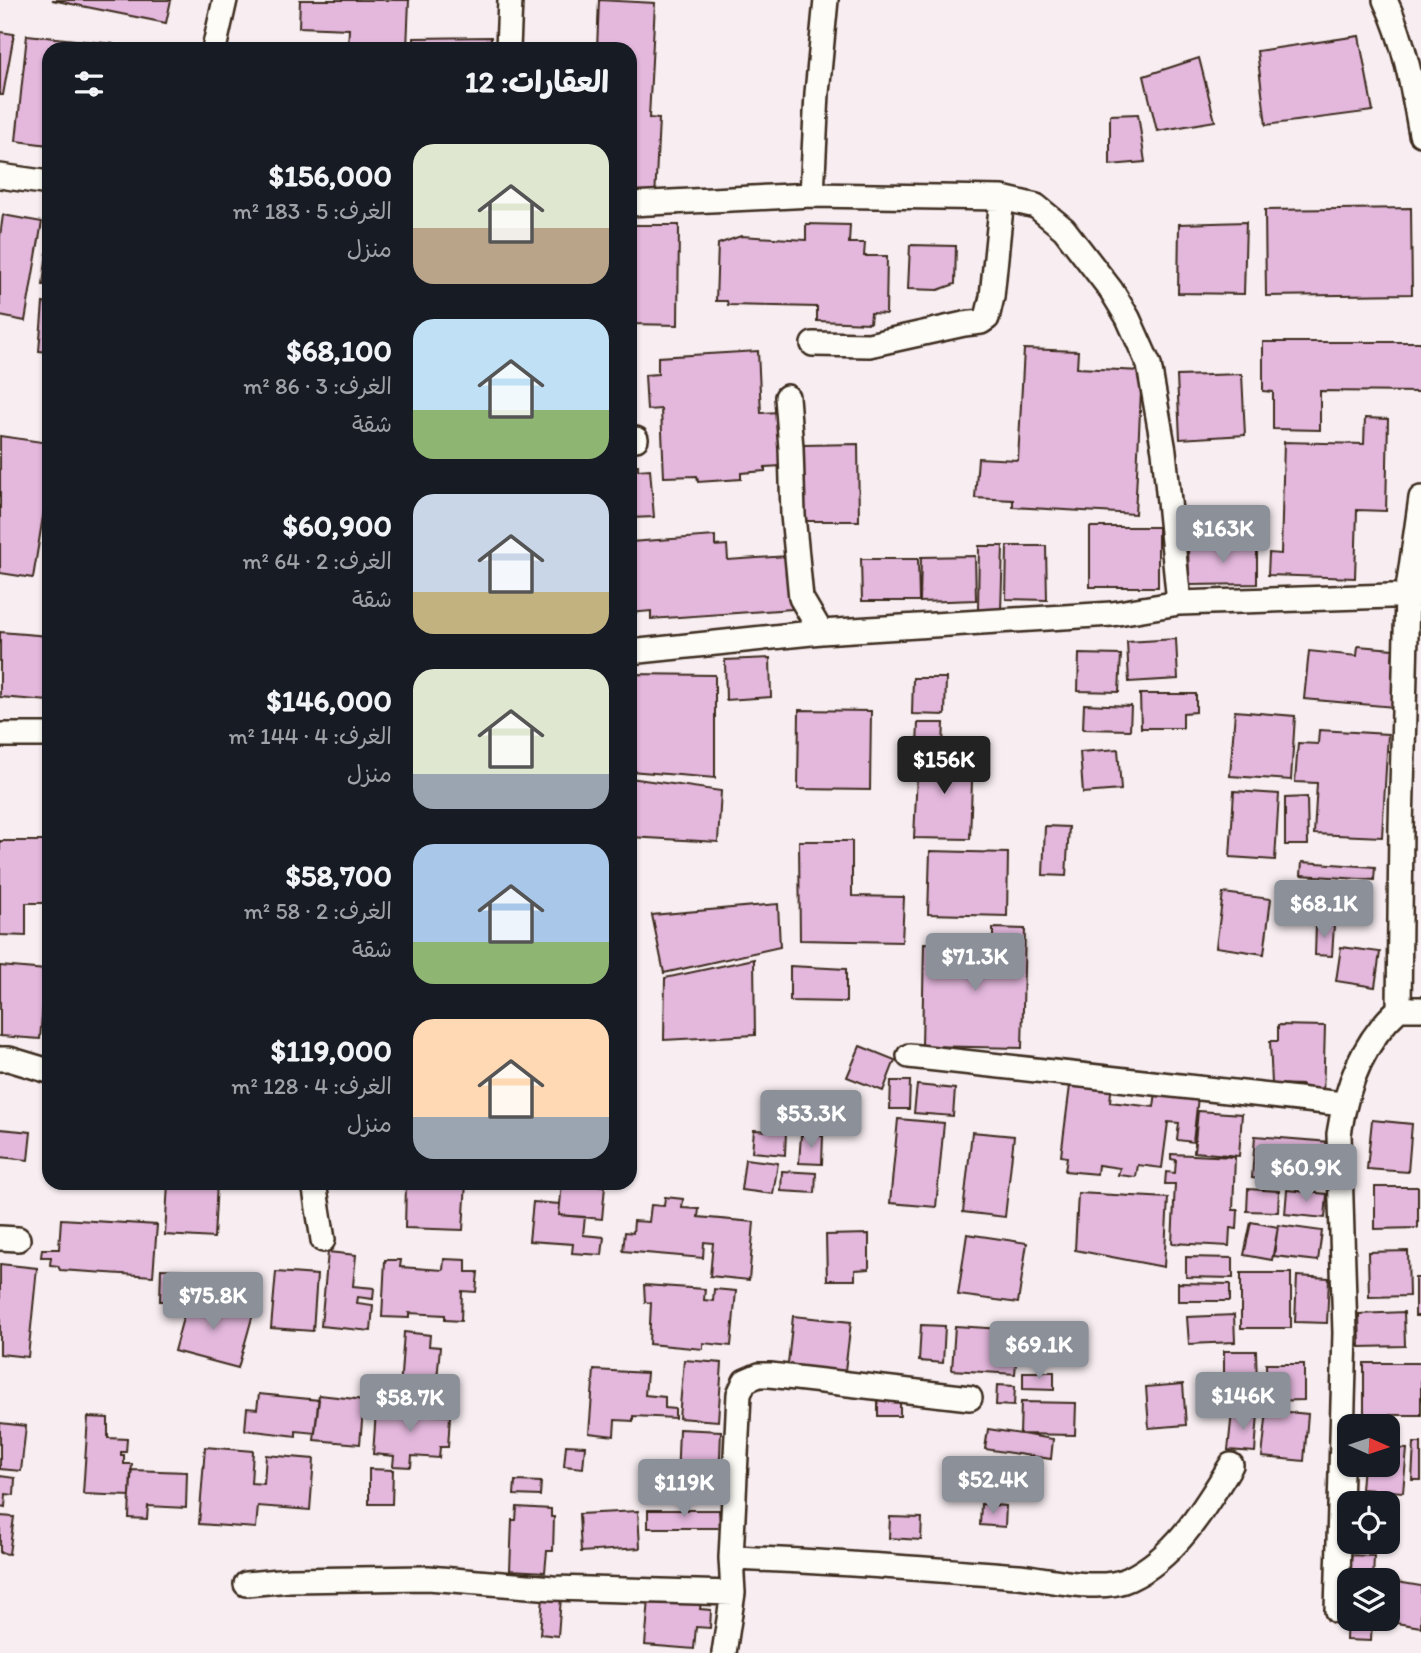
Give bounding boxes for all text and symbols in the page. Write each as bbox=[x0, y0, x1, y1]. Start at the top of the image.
text: العقارات: 12 bbox=[465, 63, 609, 100]
icon: filters bbox=[70, 65, 108, 103]
text: $156,000 bbox=[269, 157, 392, 194]
icon: home bbox=[469, 172, 553, 256]
text: الغرف: 5 · 183 m² bbox=[233, 197, 392, 225]
text: منزل bbox=[347, 235, 392, 263]
text: $68,100 bbox=[286, 332, 392, 369]
icon: home bbox=[469, 347, 553, 431]
text: الغرف: 3 · 86 m² bbox=[243, 372, 392, 400]
text: شقة bbox=[352, 410, 392, 438]
pin: $163K bbox=[1174, 505, 1272, 565]
text: $60,900 bbox=[283, 507, 392, 544]
text: $163K bbox=[1192, 514, 1254, 542]
icon: home bbox=[469, 522, 553, 606]
text: الغرف: 2 · 64 m² bbox=[242, 547, 392, 575]
text: شقة bbox=[352, 585, 392, 613]
text: $146,000 bbox=[266, 682, 392, 719]
icon: home bbox=[469, 697, 553, 781]
text: الغرف: 4 · 144 m² bbox=[228, 722, 392, 750]
pin: $156K bbox=[895, 736, 993, 796]
text: $156K bbox=[913, 745, 975, 773]
text: منزل bbox=[347, 760, 392, 788]
text: $58,700 bbox=[286, 857, 392, 894]
icon: home bbox=[469, 872, 553, 956]
pin: $68.1K bbox=[1267, 880, 1381, 940]
text: $68.1K bbox=[1290, 889, 1358, 917]
text: الغرف: 2 · 58 m² bbox=[244, 897, 392, 925]
pin: $71.3K bbox=[918, 934, 1032, 993]
text: شقة bbox=[352, 935, 392, 963]
text: $71.3K bbox=[942, 942, 1008, 970]
text: $119,000 bbox=[271, 1032, 392, 1069]
icon: home bbox=[469, 1047, 553, 1131]
text: الغرف: 4 · 128 m² bbox=[231, 1072, 392, 1100]
pin: $53.3K bbox=[754, 1090, 868, 1150]
text: $53.3K bbox=[776, 1099, 846, 1127]
text: منزل bbox=[347, 1110, 392, 1138]
pin: $60.9K bbox=[1249, 1144, 1363, 1204]
text: $60.9K bbox=[1271, 1153, 1341, 1181]
pin: $75.8K bbox=[156, 1272, 270, 1332]
text: $75.8K bbox=[179, 1281, 247, 1309]
pin: $69.1K bbox=[982, 1322, 1096, 1381]
text: $69.1K bbox=[1006, 1330, 1072, 1358]
pin: $146K bbox=[1194, 1372, 1292, 1432]
pin: $58.7K bbox=[353, 1374, 467, 1434]
text: $146K bbox=[1211, 1381, 1275, 1409]
text: $58.7K bbox=[376, 1383, 444, 1411]
north arrow bbox=[1337, 1414, 1400, 1477]
map controls bbox=[1337, 1414, 1400, 1631]
pin: $52.4K bbox=[936, 1456, 1050, 1516]
pin: $119K bbox=[635, 1460, 733, 1519]
text: $52.4K bbox=[958, 1465, 1028, 1493]
text: $119K bbox=[654, 1468, 714, 1496]
button: locate bbox=[1337, 1491, 1400, 1554]
button: layers bbox=[1337, 1568, 1400, 1631]

